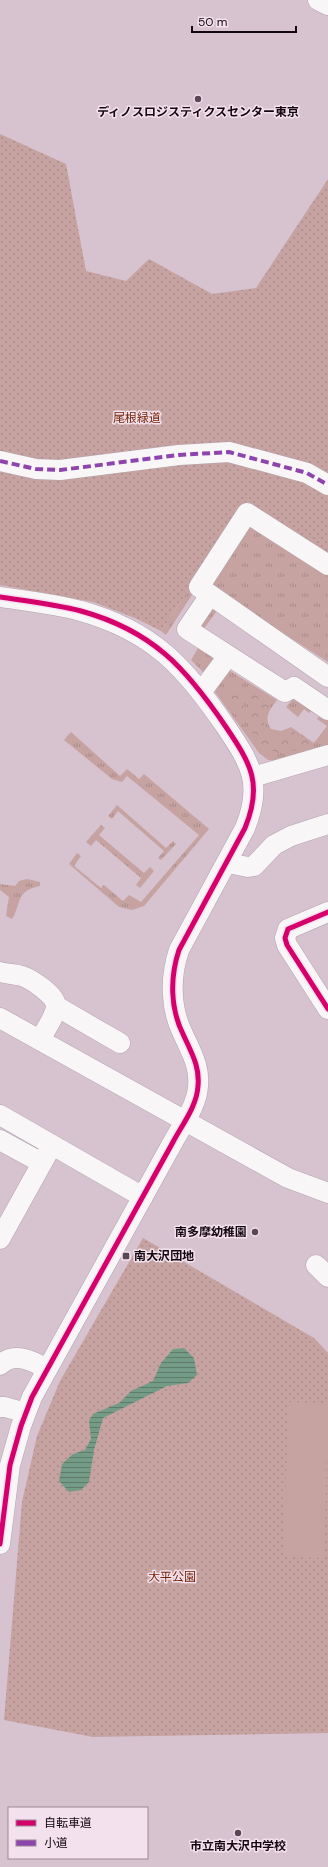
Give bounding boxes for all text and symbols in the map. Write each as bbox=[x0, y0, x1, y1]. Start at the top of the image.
scale bar bbox=[192, 8, 296, 34]
text: 50 m bbox=[198, 14, 227, 30]
marker: ディノスロジスティクスセンター東京 bbox=[193, 94, 203, 104]
place label: ディノスロジスティクスセンター東京 bbox=[97, 104, 299, 120]
park label: 尾根緑道 bbox=[113, 410, 161, 426]
place label: 南多摩幼稚園 bbox=[175, 1224, 247, 1240]
marker: 南多摩幼稚園 bbox=[250, 1227, 260, 1237]
place label: 南大沢団地 bbox=[134, 1248, 194, 1264]
marker: 南大沢団地 bbox=[121, 1251, 131, 1261]
park label: 大平公園 bbox=[148, 1569, 196, 1585]
legend bbox=[8, 1807, 148, 1859]
text: 自転車道 bbox=[44, 1815, 92, 1831]
marker: 市立南大沢中学校 bbox=[233, 1828, 243, 1838]
text: 小道 bbox=[44, 1835, 68, 1851]
place label: 市立南大沢中学校 bbox=[190, 1838, 286, 1854]

